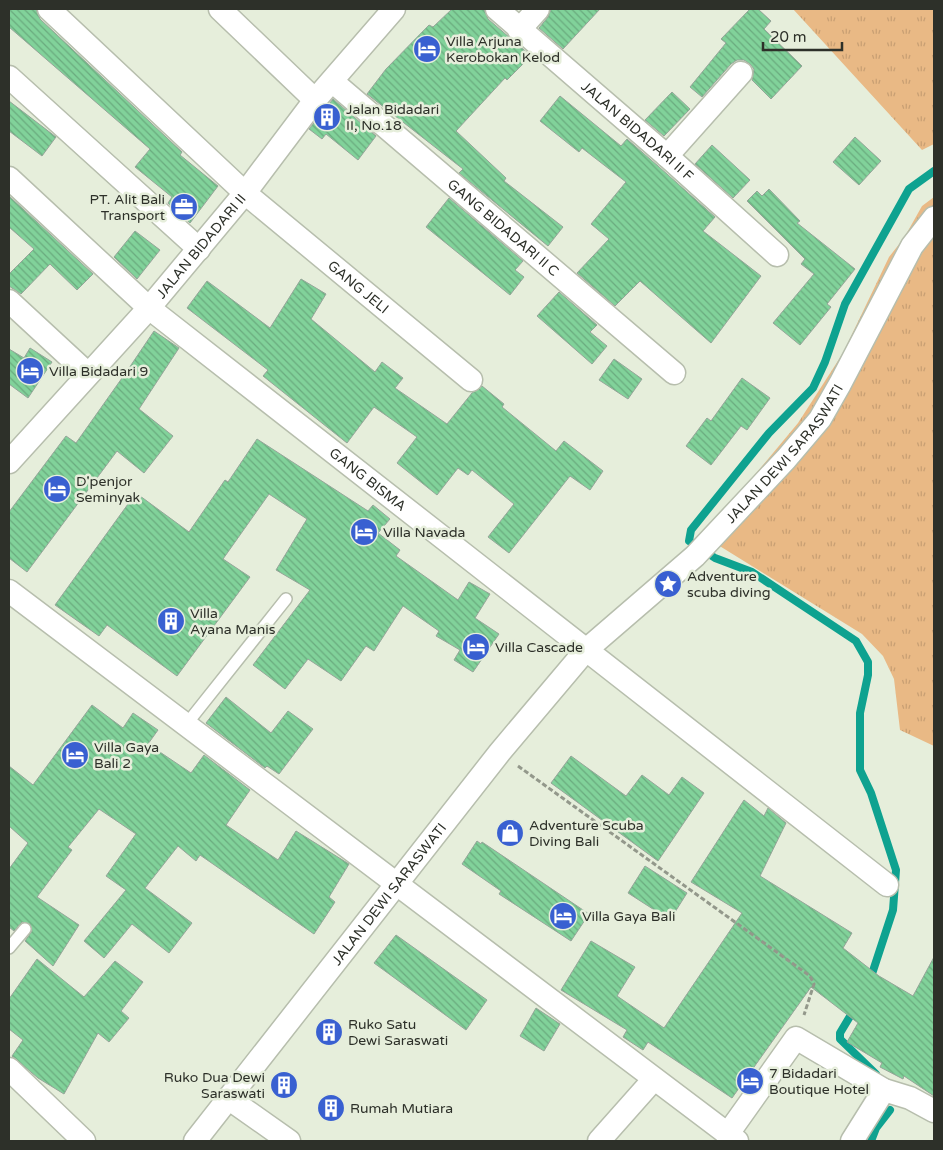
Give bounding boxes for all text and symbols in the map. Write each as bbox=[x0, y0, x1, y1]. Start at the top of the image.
scale bar bbox=[763, 20, 842, 52]
text: 20 m bbox=[770, 28, 807, 46]
place label: Villa Arjuna Kerobokan Kelod bbox=[446, 33, 560, 66]
hotel icon: Villa Arjuna Kerobokan Kelod bbox=[412, 34, 442, 64]
street label: JALAN BIDADARI II F bbox=[578, 77, 697, 185]
place label: Jalan Bidadari II, No.18 bbox=[346, 101, 439, 134]
building icon: Jalan Bidadari II, No.18 bbox=[312, 102, 342, 132]
street label: GANG BIDADARI II C bbox=[444, 175, 563, 280]
street label: JALAN BIDADARI II bbox=[152, 190, 249, 302]
place label: PT. Alit Bali Transport bbox=[90, 191, 166, 224]
office icon: PT. Alit Bali Transport bbox=[169, 192, 199, 222]
street label: GANG JELI bbox=[324, 257, 392, 317]
hotel icon: Villa Bidadari 9 bbox=[15, 356, 45, 386]
place label: Villa Bidadari 9 bbox=[49, 363, 148, 380]
street label: JALAN DEWI SARASWATI bbox=[722, 381, 847, 526]
street label: GANG BISMA bbox=[326, 444, 410, 514]
place label: D'penjor Seminyak bbox=[76, 473, 141, 506]
hotel icon: D'penjor Seminyak bbox=[42, 474, 72, 504]
hotel icon: Villa Navada bbox=[349, 517, 379, 547]
place label: Villa Navada bbox=[383, 524, 465, 541]
place label: Adventure scuba diving bbox=[687, 568, 771, 601]
place icon: Adventure scuba diving bbox=[653, 569, 683, 599]
place label: Villa Ayana Manis bbox=[190, 605, 276, 638]
building icon: Villa Ayana Manis bbox=[156, 606, 186, 636]
hotel icon: Villa Cascade bbox=[461, 632, 491, 662]
place label: Villa Cascade bbox=[495, 639, 583, 656]
place label: Villa Gaya Bali 2 bbox=[94, 739, 159, 772]
hotel icon: Villa Gaya Bali 2 bbox=[60, 740, 90, 770]
place label: Adventure Scuba Diving Bali bbox=[529, 817, 644, 850]
shop icon: Adventure Scuba Diving Bali bbox=[495, 818, 525, 848]
street label: JALAN DEWI SARASWATI bbox=[328, 819, 450, 968]
hotel icon: Villa Gaya Bali bbox=[548, 901, 578, 931]
place label: Villa Gaya Bali bbox=[582, 908, 675, 925]
place label: Ruko Satu Dewi Saraswati bbox=[348, 1016, 448, 1049]
building icon: Ruko Satu Dewi Saraswati bbox=[314, 1017, 344, 1047]
place label: 7 Bidadari Boutique Hotel bbox=[769, 1065, 869, 1098]
hotel icon: 7 Bidadari Boutique Hotel bbox=[735, 1066, 765, 1096]
place label: Ruko Dua Dewi Saraswati bbox=[164, 1069, 265, 1102]
building icon: Ruko Dua Dewi Saraswati bbox=[269, 1070, 299, 1100]
building icon: Rumah Mutiara bbox=[316, 1093, 346, 1123]
place label: Rumah Mutiara bbox=[350, 1100, 453, 1117]

